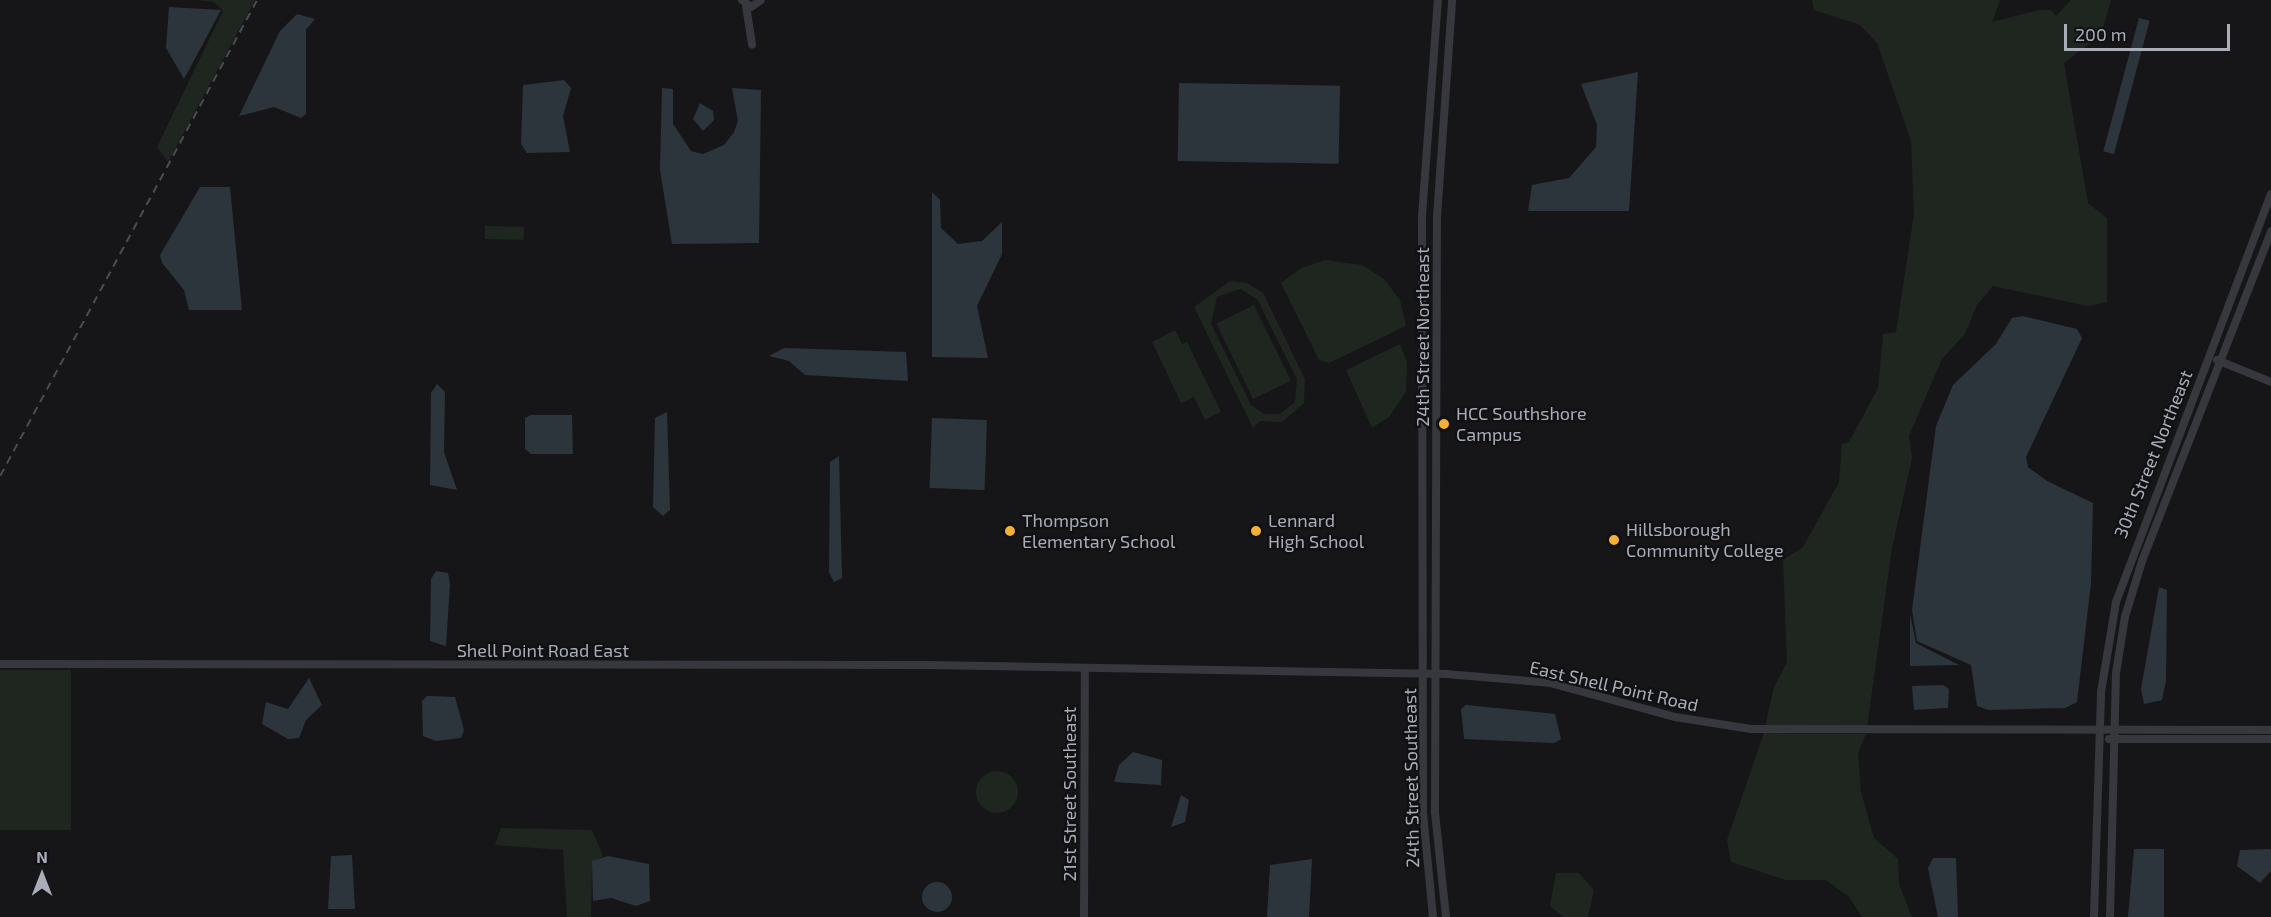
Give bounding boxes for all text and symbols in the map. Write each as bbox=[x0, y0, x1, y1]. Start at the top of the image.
scale bar bbox=[2067, 12, 2234, 50]
text: 200 m bbox=[2075, 23, 2127, 45]
street label: 24th Street Northeast bbox=[1411, 247, 1433, 427]
street label: 30th Street Northeast bbox=[2109, 367, 2197, 541]
place label: HCC Southshore Campus bbox=[1456, 403, 1587, 446]
marker: HCC Southshore Campus bbox=[1437, 417, 1451, 431]
place label: Thompson Elementary School bbox=[1022, 510, 1176, 552]
place label: Lennard High School bbox=[1268, 510, 1364, 552]
place label: Hillsborough Community College bbox=[1626, 519, 1784, 562]
marker: Thompson Elementary School bbox=[1003, 524, 1017, 538]
marker: Lennard High School bbox=[1249, 524, 1263, 538]
marker: Hillsborough Community College bbox=[1607, 533, 1621, 547]
street label: Shell Point Road East bbox=[457, 639, 629, 661]
street label: East Shell Point Road bbox=[1527, 656, 1701, 716]
street label: 24th Street Southeast bbox=[1399, 688, 1423, 868]
street label: 21st Street Southeast bbox=[1058, 707, 1080, 881]
north arrow bbox=[12, 845, 72, 905]
text: N bbox=[36, 847, 48, 866]

